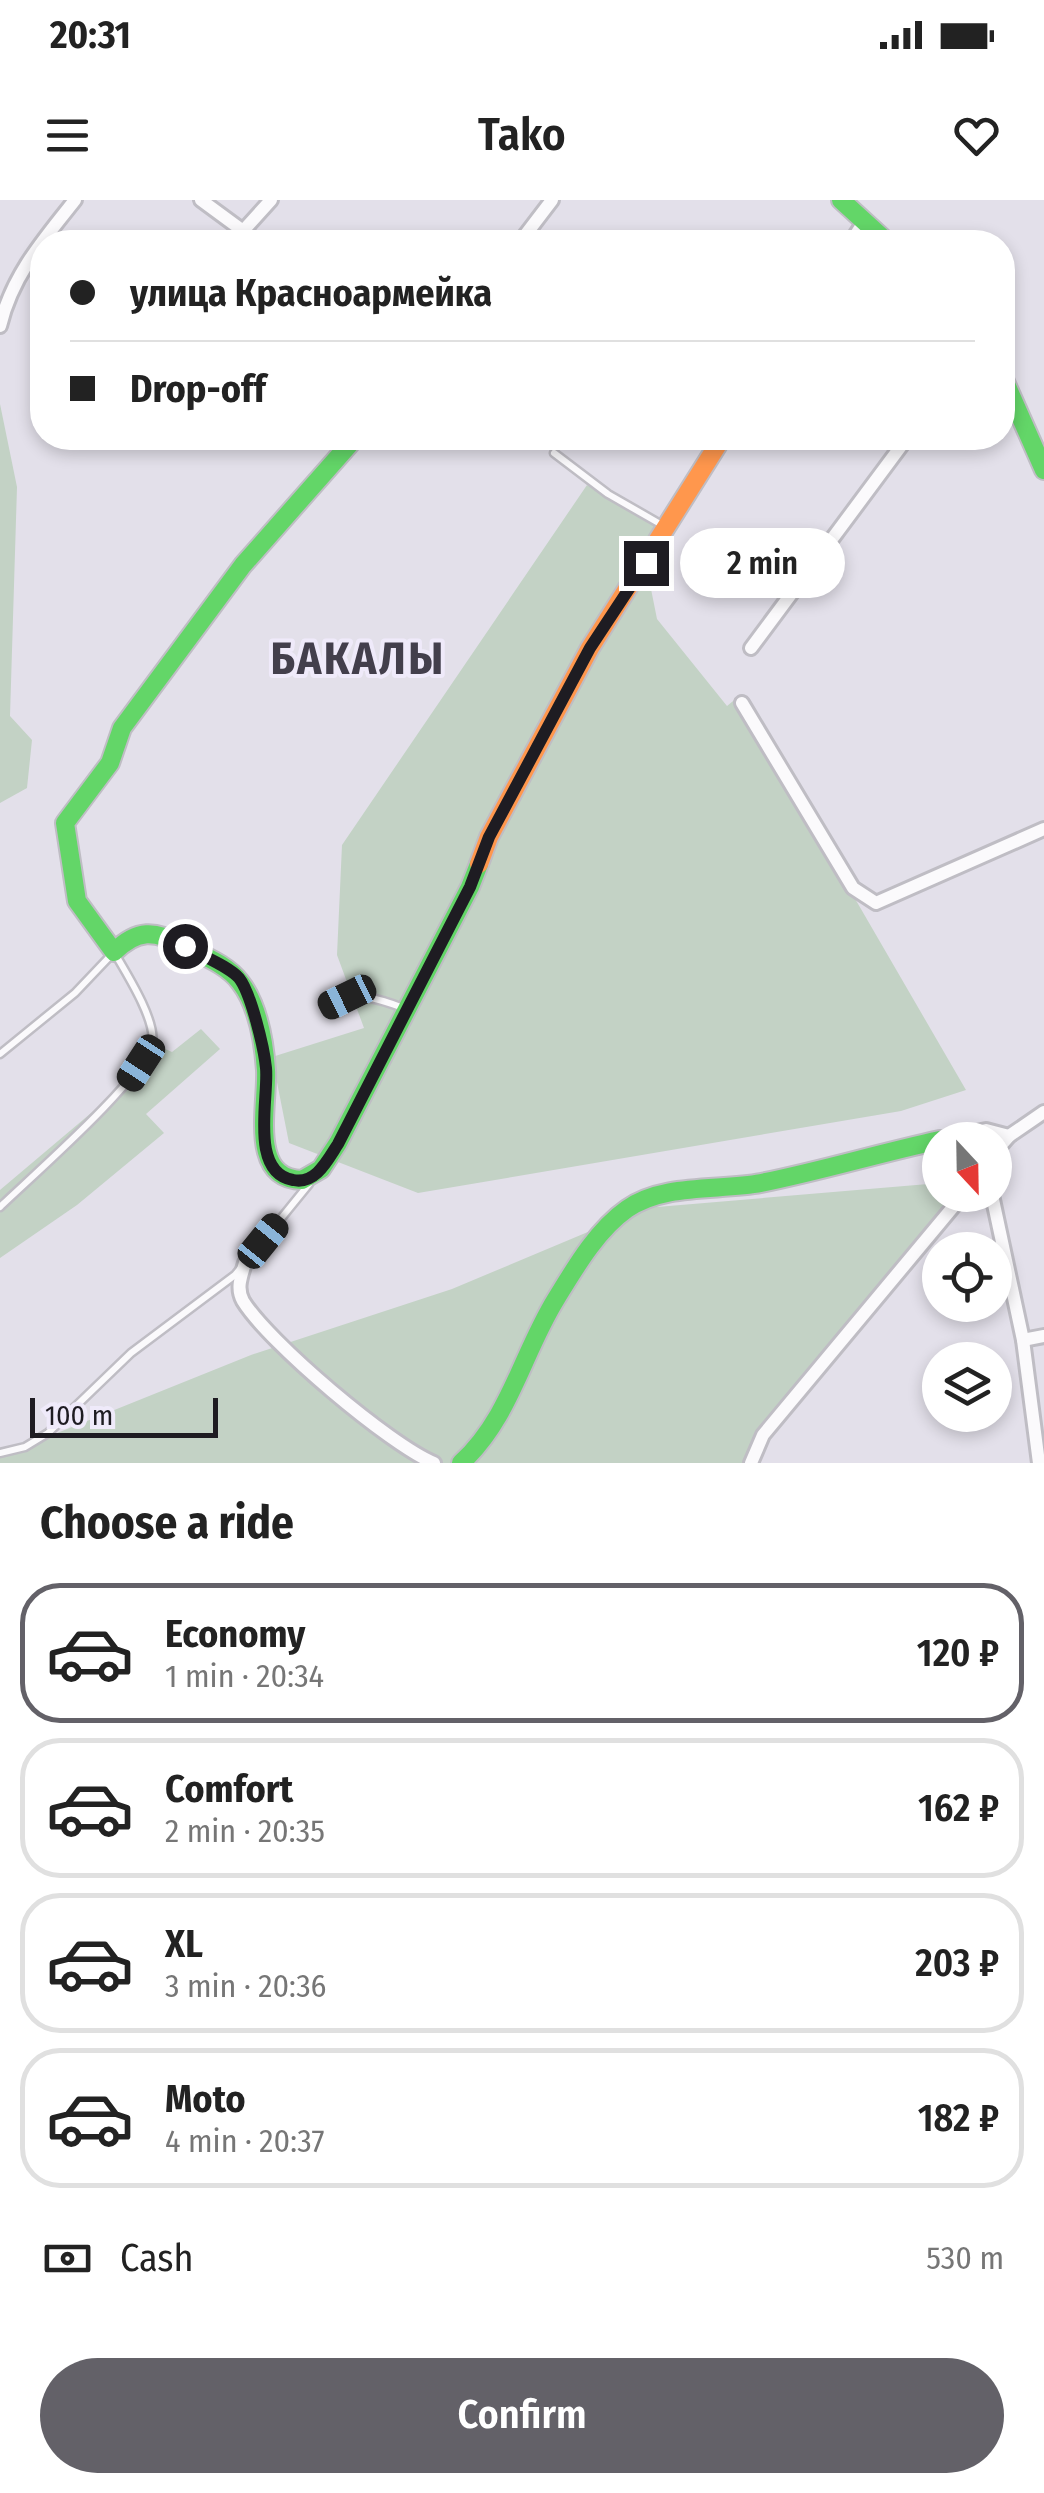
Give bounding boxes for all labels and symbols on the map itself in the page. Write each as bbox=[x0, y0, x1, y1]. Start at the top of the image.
callout: 2 min bbox=[681, 528, 846, 598]
route end bbox=[624, 541, 669, 586]
district label: БАКАЛЫ bbox=[270, 632, 446, 686]
route start bbox=[163, 924, 208, 969]
car bbox=[313, 970, 381, 1024]
car bbox=[112, 1030, 170, 1096]
north arrow bbox=[922, 1122, 1012, 1212]
car bbox=[232, 1208, 294, 1274]
scale bar bbox=[30, 1393, 218, 1438]

